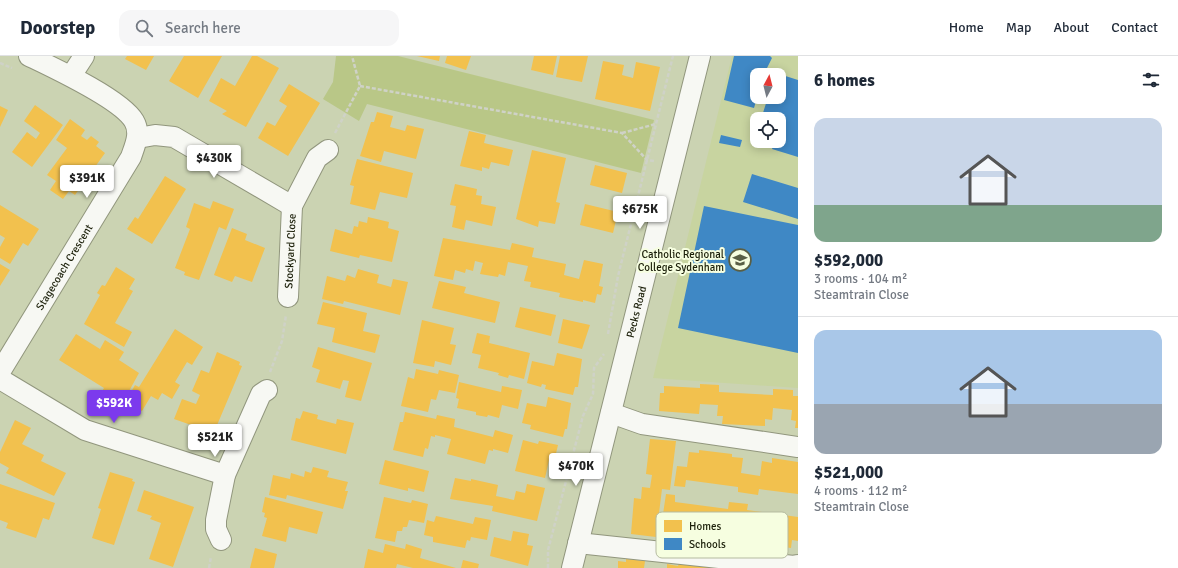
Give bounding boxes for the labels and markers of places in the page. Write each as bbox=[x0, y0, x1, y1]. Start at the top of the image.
pin: $430K bbox=[186, 145, 242, 179]
pin: $391K bbox=[59, 165, 115, 199]
pin: $675K bbox=[612, 196, 668, 230]
school or university icon: Catholic Regional College Sydenham bbox=[727, 247, 753, 273]
place label: Catholic Regional College Sydenham bbox=[638, 248, 724, 274]
pin: $592K bbox=[86, 390, 142, 424]
pin: $521K bbox=[187, 424, 243, 458]
pin: $470K bbox=[548, 453, 604, 487]

